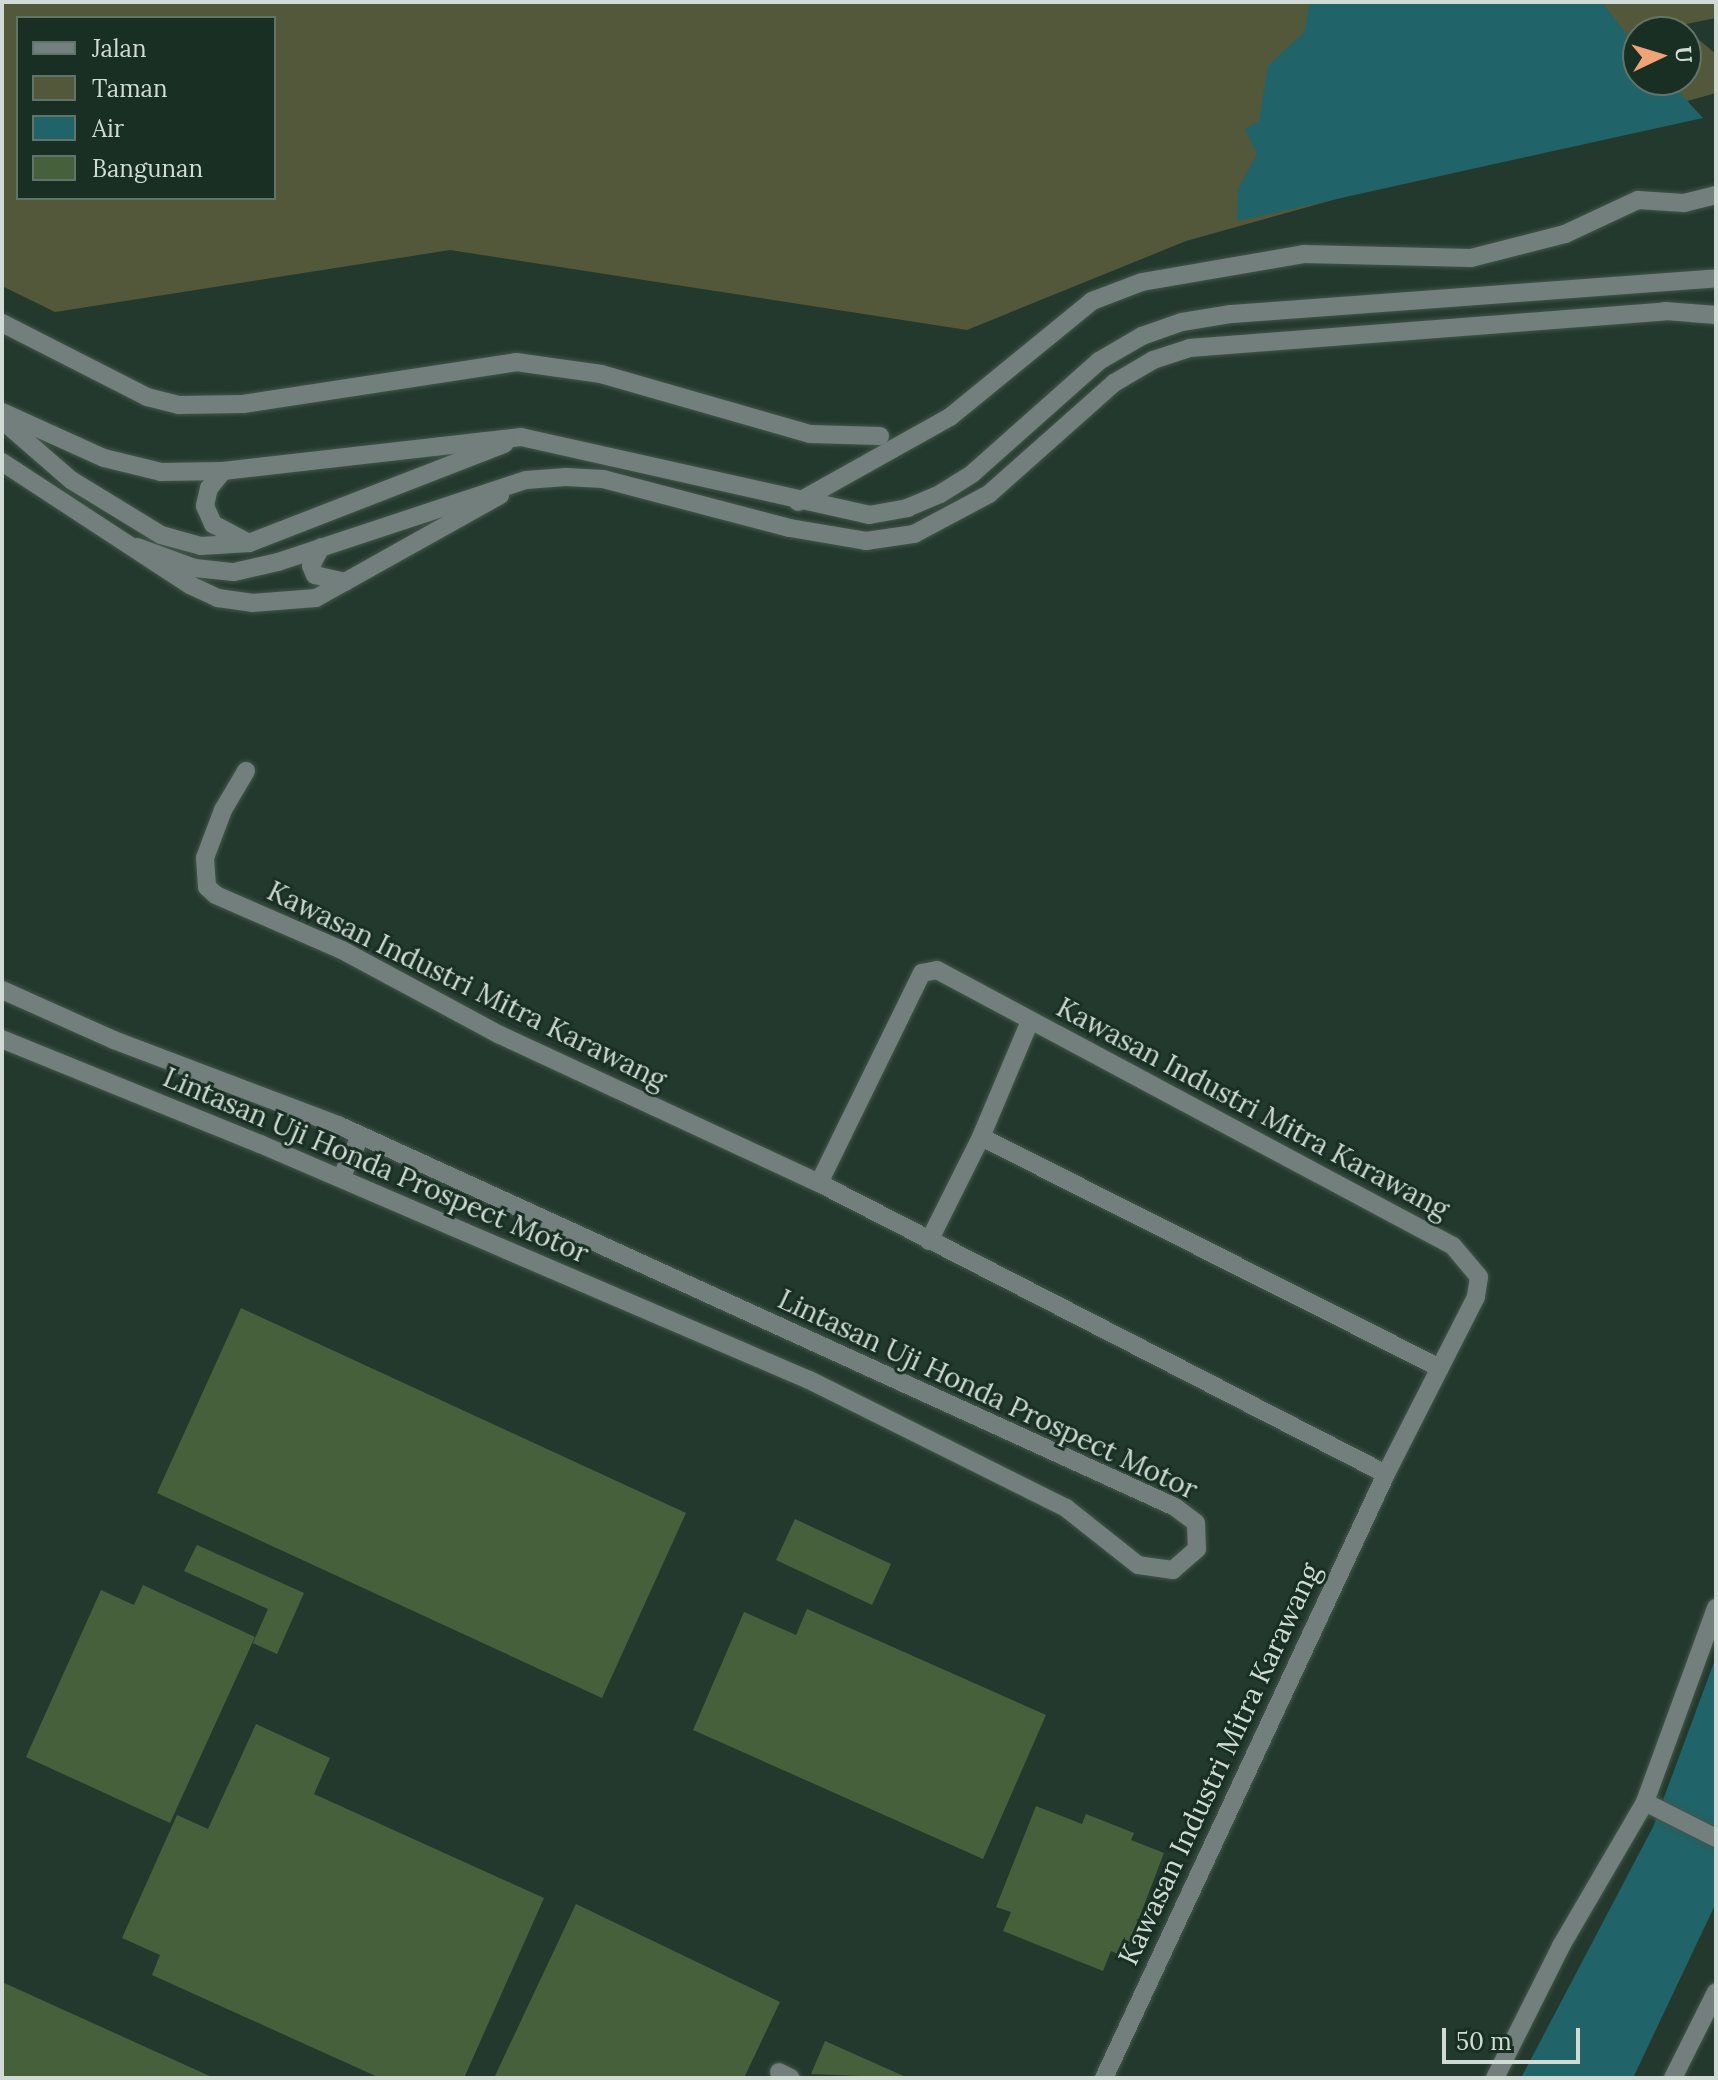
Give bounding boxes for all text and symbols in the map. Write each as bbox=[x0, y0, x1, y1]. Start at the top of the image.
legend bbox=[16, 16, 276, 200]
north arrow bbox=[1622, 16, 1702, 96]
text: Jalan bbox=[92, 33, 146, 64]
text: U bbox=[1669, 45, 1698, 64]
text: Taman bbox=[92, 73, 168, 104]
text: Air bbox=[92, 113, 124, 144]
text: Bangunan bbox=[92, 153, 203, 184]
street label: Kawasan Industri Mitra Karawang bbox=[262, 874, 672, 1096]
street label: Kawasan Industri Mitra Karawang bbox=[1051, 990, 1455, 1226]
street label: Lintasan Uji Honda Prospect Motor bbox=[158, 1060, 594, 1270]
street label: Lintasan Uji Honda Prospect Motor bbox=[773, 1282, 1203, 1506]
street label: Kawasan Industri Mitra Karawang bbox=[1111, 1558, 1327, 1970]
scale bar bbox=[1446, 2012, 1584, 2062]
text: 50 m bbox=[1456, 2026, 1512, 2057]

